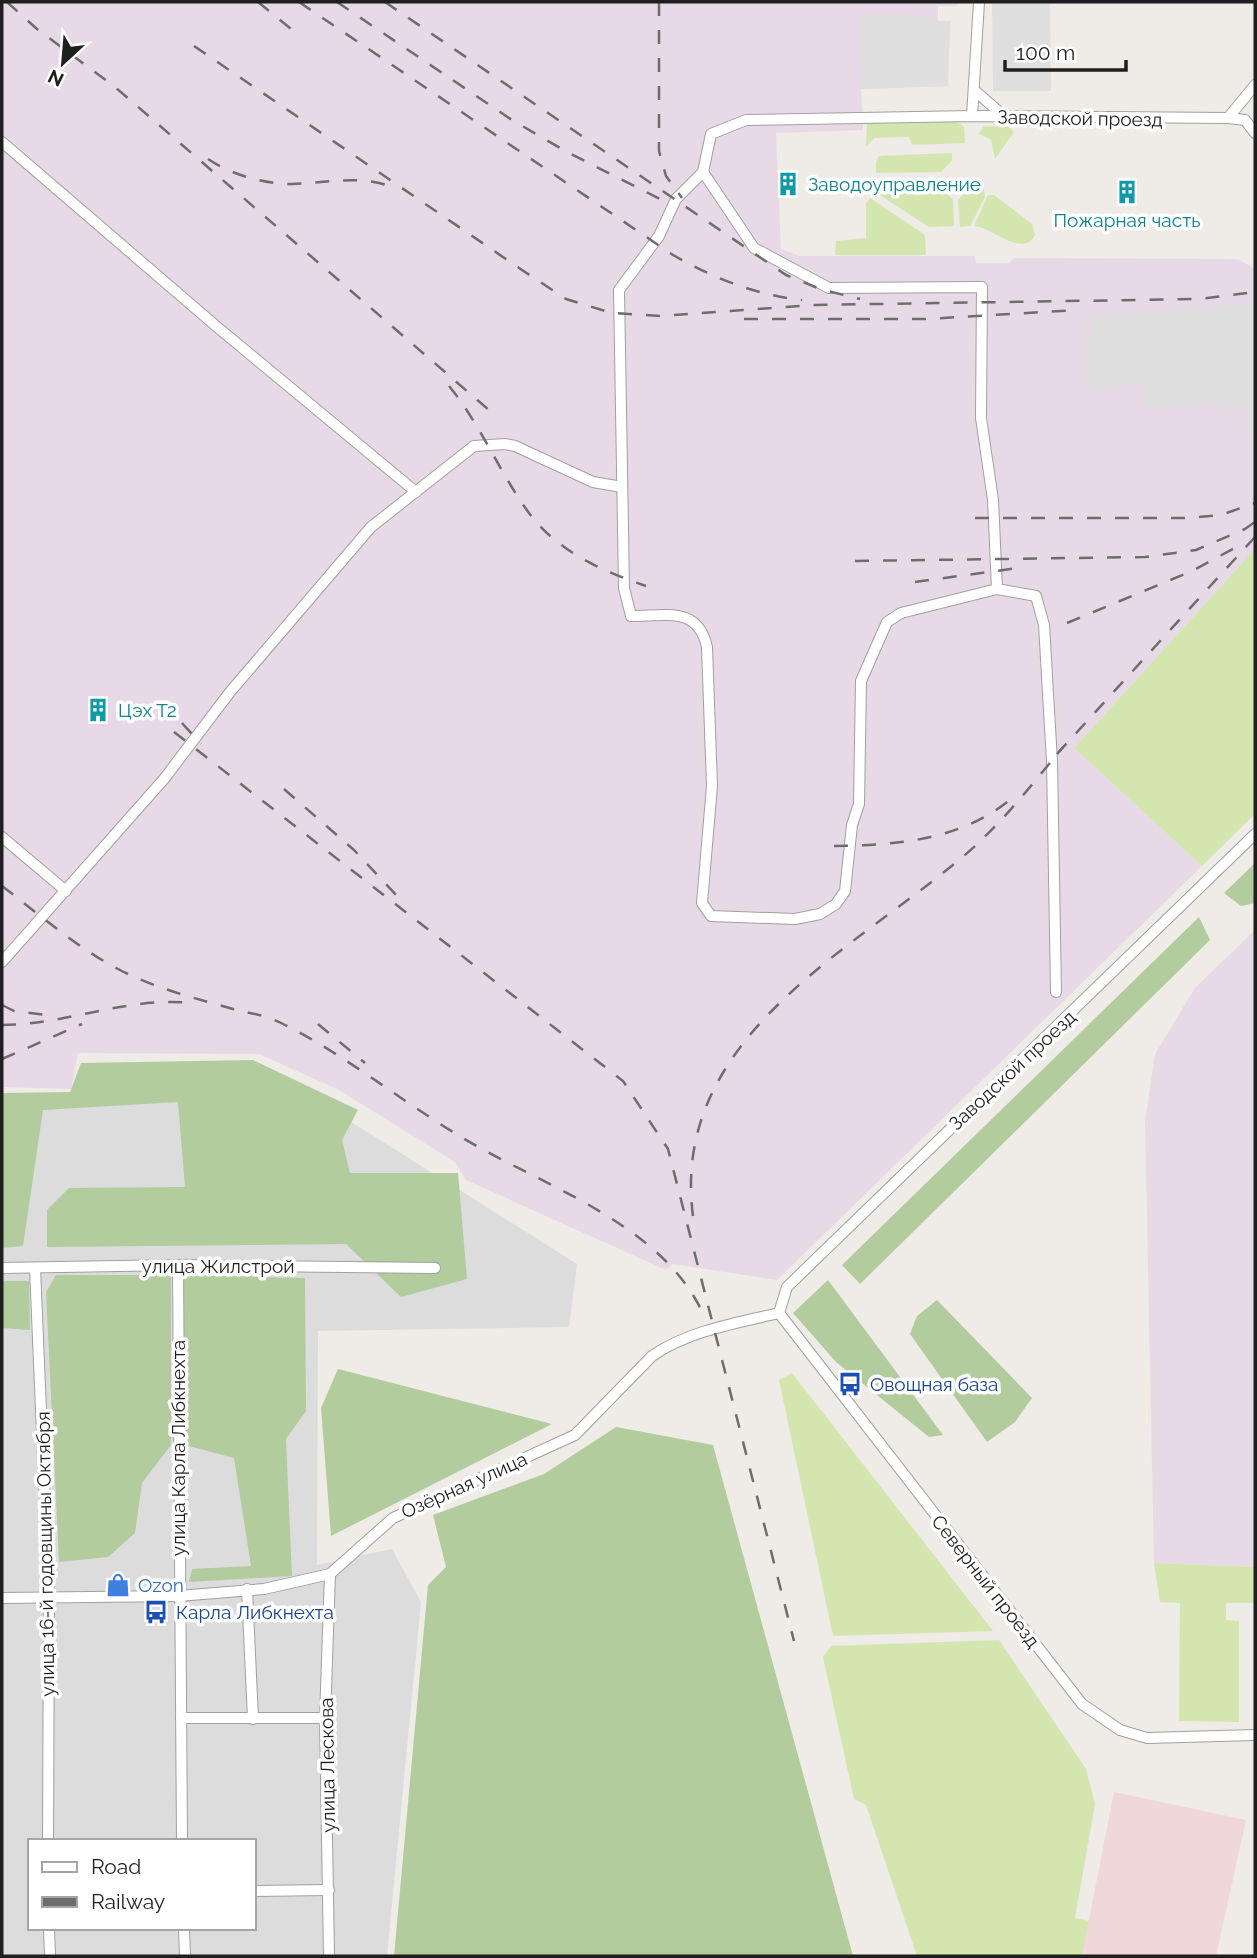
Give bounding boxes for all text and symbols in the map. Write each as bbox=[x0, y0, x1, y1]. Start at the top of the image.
north arrow bbox=[28, 28, 98, 98]
scale bar bbox=[1005, 28, 1126, 72]
text: 100 m bbox=[1016, 40, 1075, 65]
text: N bbox=[44, 65, 67, 91]
street label: Заводской проезд bbox=[997, 106, 1163, 130]
building icon: Заводоуправление bbox=[774, 170, 802, 198]
place label: Заводоуправление bbox=[808, 173, 981, 195]
building icon: Пожарная часть bbox=[1113, 178, 1141, 206]
place label: Пожарная часть bbox=[1054, 209, 1201, 231]
building icon: Цэх Т2 bbox=[84, 696, 112, 724]
place label: Цэх Т2 bbox=[118, 699, 177, 721]
street label: Заводской проезд bbox=[944, 1006, 1080, 1134]
street label: улица Жилстрой bbox=[141, 1255, 295, 1277]
street label: улица Карла Либкнехта bbox=[167, 1340, 189, 1556]
bus stop icon: Овощная база bbox=[836, 1370, 864, 1398]
place label: Овощная база bbox=[870, 1373, 998, 1395]
street label: улица 16-й годовщины Октября bbox=[32, 1411, 58, 1697]
street label: Озёрная улица bbox=[398, 1447, 530, 1523]
street label: Северный проезд bbox=[927, 1510, 1045, 1652]
shop icon: Ozon bbox=[104, 1571, 132, 1599]
place label: Ozon bbox=[138, 1574, 184, 1596]
bus stop icon: Карла Либкнехта bbox=[142, 1598, 170, 1626]
place label: Карла Либкнехта bbox=[176, 1601, 334, 1623]
street label: улица Лескова bbox=[315, 1697, 339, 1833]
legend bbox=[28, 1839, 256, 1930]
text: Road bbox=[91, 1854, 141, 1879]
text: Railway bbox=[91, 1889, 165, 1914]

